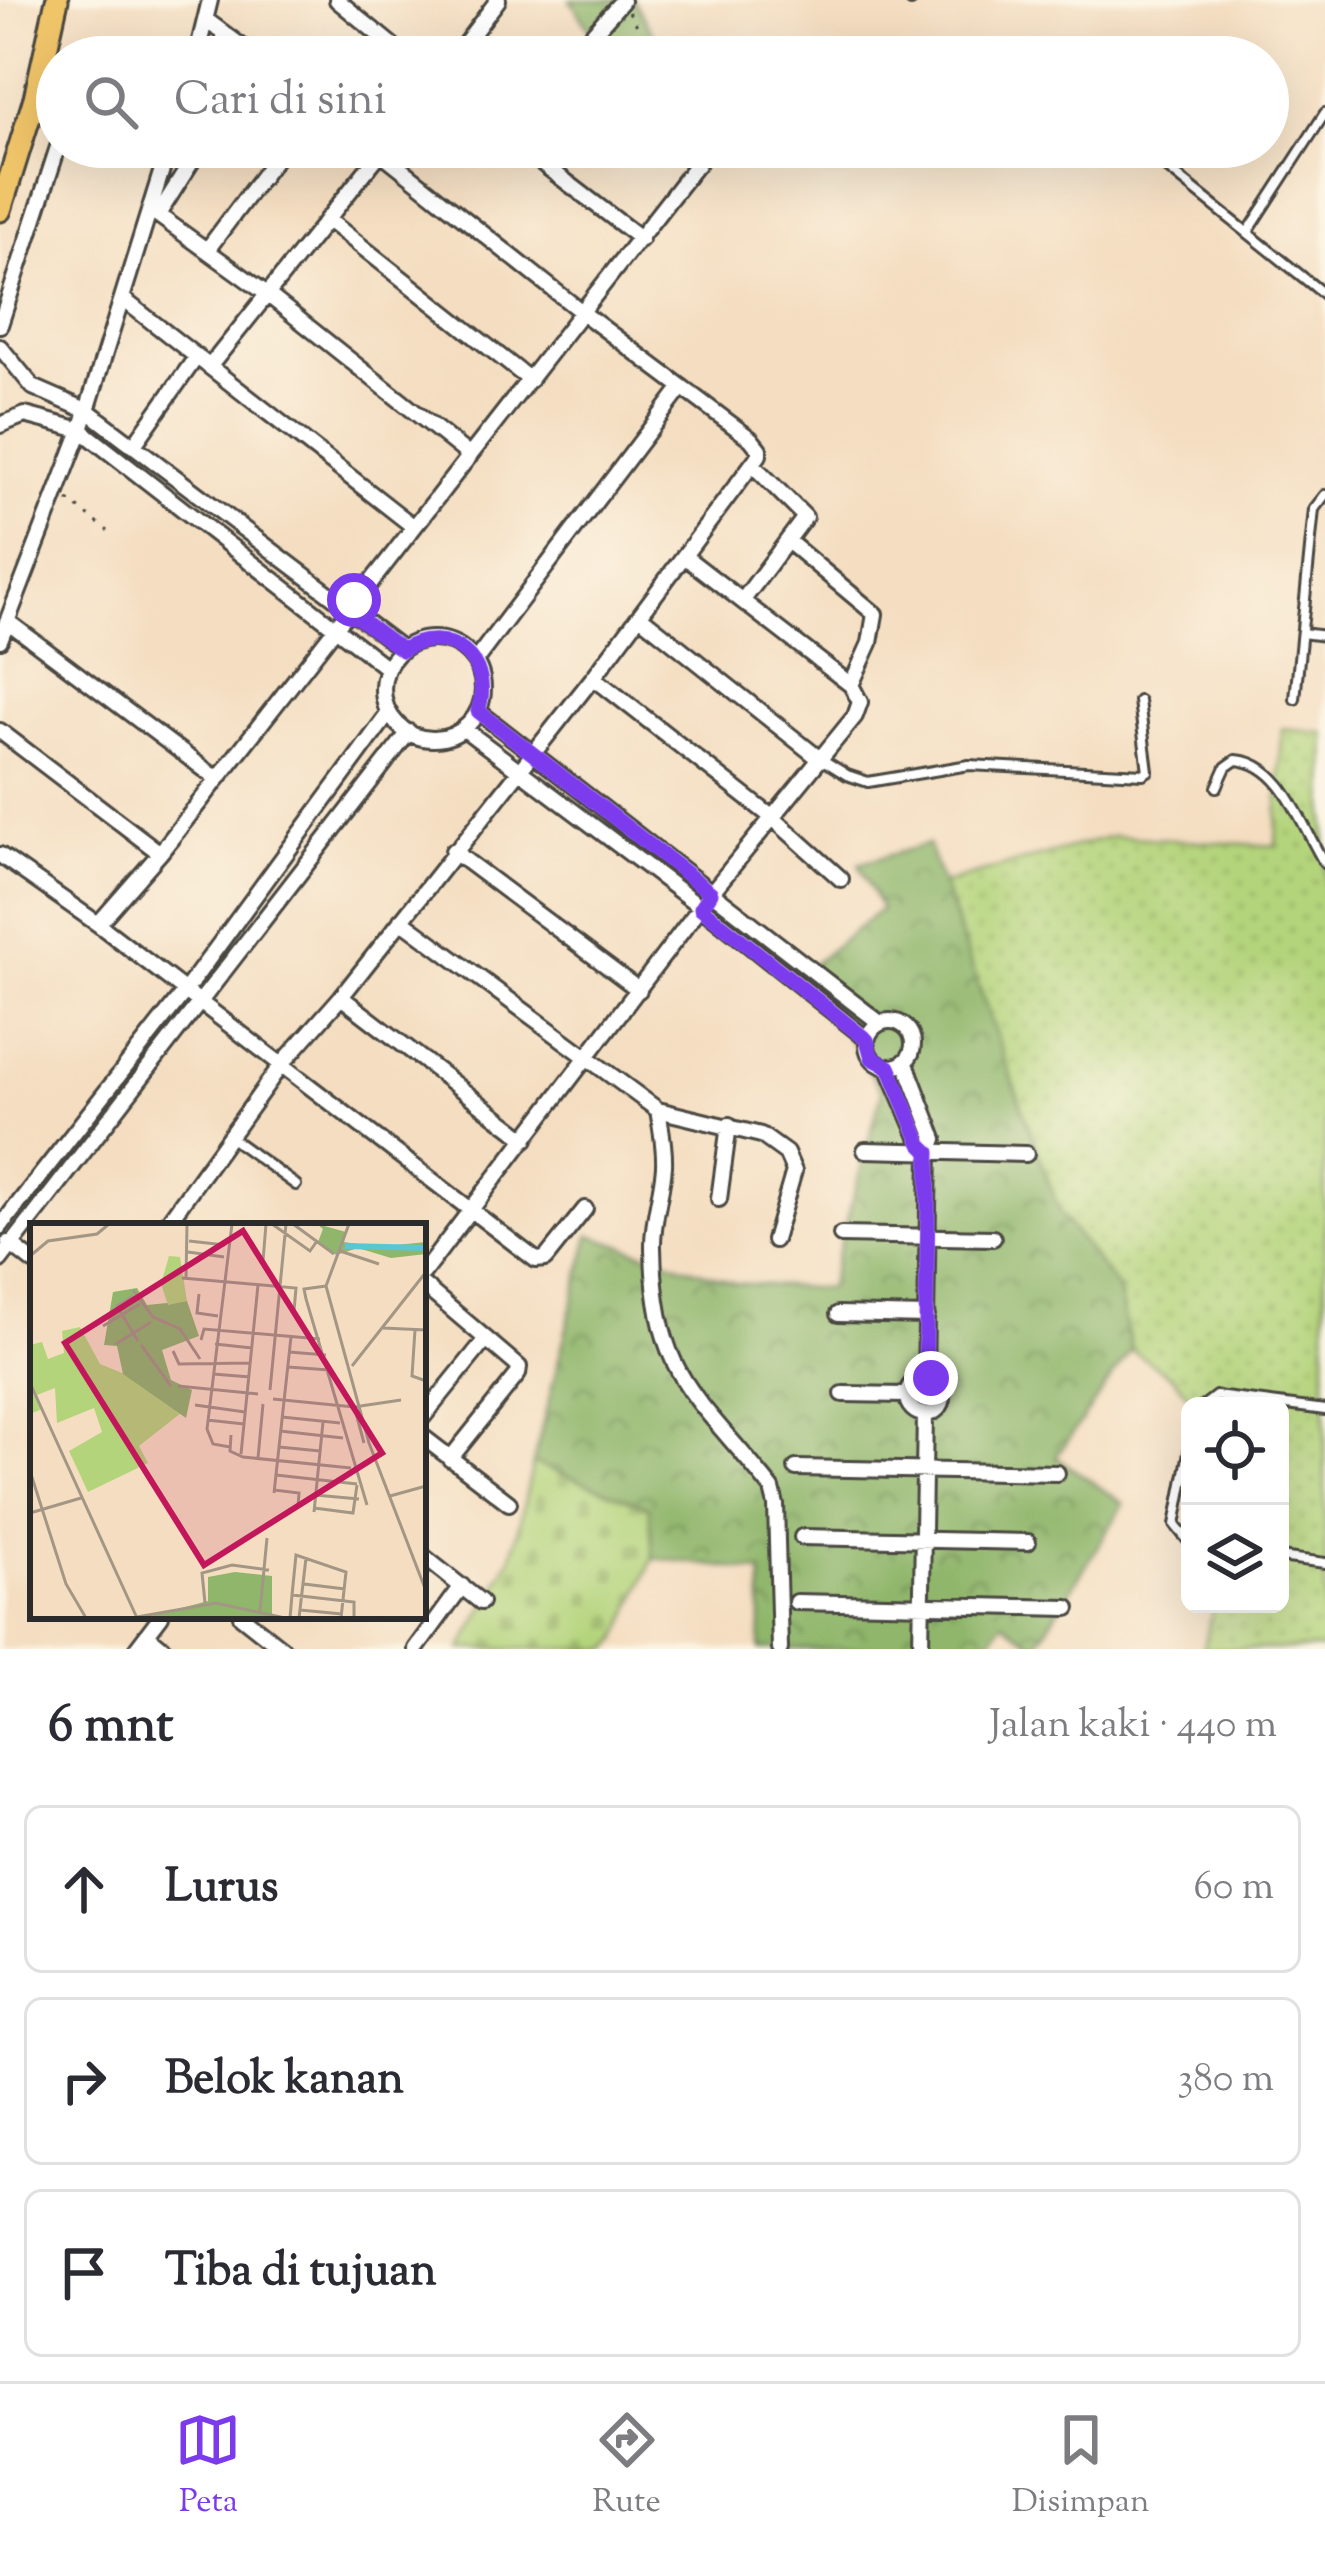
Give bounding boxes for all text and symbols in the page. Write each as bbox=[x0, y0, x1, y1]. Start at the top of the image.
search box bbox=[36, 36, 1289, 168]
icon: search bbox=[78, 69, 144, 135]
text: Cari di sini bbox=[174, 70, 387, 135]
route start bbox=[327, 573, 381, 627]
inset map bbox=[30, 1223, 426, 1619]
route end bbox=[904, 1351, 958, 1405]
map controls bbox=[1181, 1397, 1289, 1613]
button: locate bbox=[1181, 1397, 1289, 1505]
button: layers bbox=[1181, 1505, 1289, 1613]
text: 6 mnt bbox=[48, 1691, 173, 1764]
text: Jalan kaki · 440 m bbox=[989, 1699, 1277, 1755]
icon: ahead bbox=[51, 1856, 117, 1922]
text: Lurus bbox=[165, 1857, 279, 1922]
text: 60 m bbox=[1193, 1861, 1274, 1917]
icon: right bbox=[51, 2048, 117, 2114]
text: Belok kanan bbox=[165, 2049, 404, 2114]
text: 380 m bbox=[1178, 2053, 1274, 2109]
icon: arrive bbox=[51, 2240, 117, 2306]
text: Tiba di tujuan bbox=[165, 2241, 437, 2306]
tab: Peta bbox=[175, 2407, 241, 2527]
tab: Rute bbox=[592, 2407, 661, 2527]
tab: Disimpan bbox=[1012, 2407, 1150, 2527]

